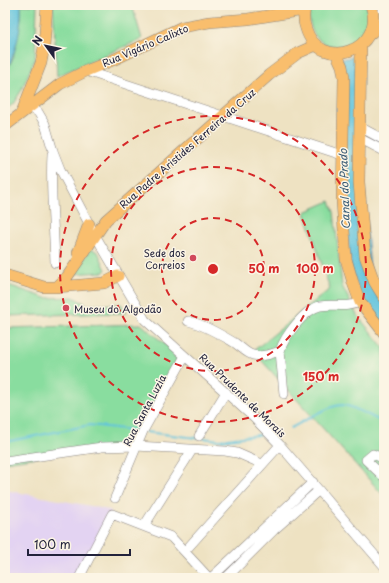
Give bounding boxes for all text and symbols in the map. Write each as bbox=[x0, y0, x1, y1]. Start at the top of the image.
street label: Rua Vigário Calixto bbox=[100, 20, 191, 70]
north arrow bbox=[26, 26, 66, 66]
text: N bbox=[28, 32, 47, 49]
street label: Rua Padre Aristides Ferreira da Cruz bbox=[116, 84, 259, 211]
water label: Canal do Prado bbox=[334, 148, 354, 230]
place label: Sede dos Correios bbox=[144, 245, 185, 272]
marker: Sede dos Correios bbox=[188, 253, 198, 263]
text: 50 m bbox=[248, 259, 280, 277]
text: 100 m bbox=[296, 259, 334, 277]
centre of rings bbox=[206, 262, 220, 276]
place label: Museu do Algodão bbox=[74, 301, 162, 316]
marker: Museu do Algodão bbox=[61, 303, 71, 313]
street label: Rua Prudente de Morais bbox=[196, 350, 290, 441]
text: 150 m bbox=[303, 367, 339, 385]
street label: Rua Santa Luzia bbox=[119, 371, 170, 449]
scale bar bbox=[28, 531, 130, 557]
text: 100 m bbox=[34, 535, 71, 553]

